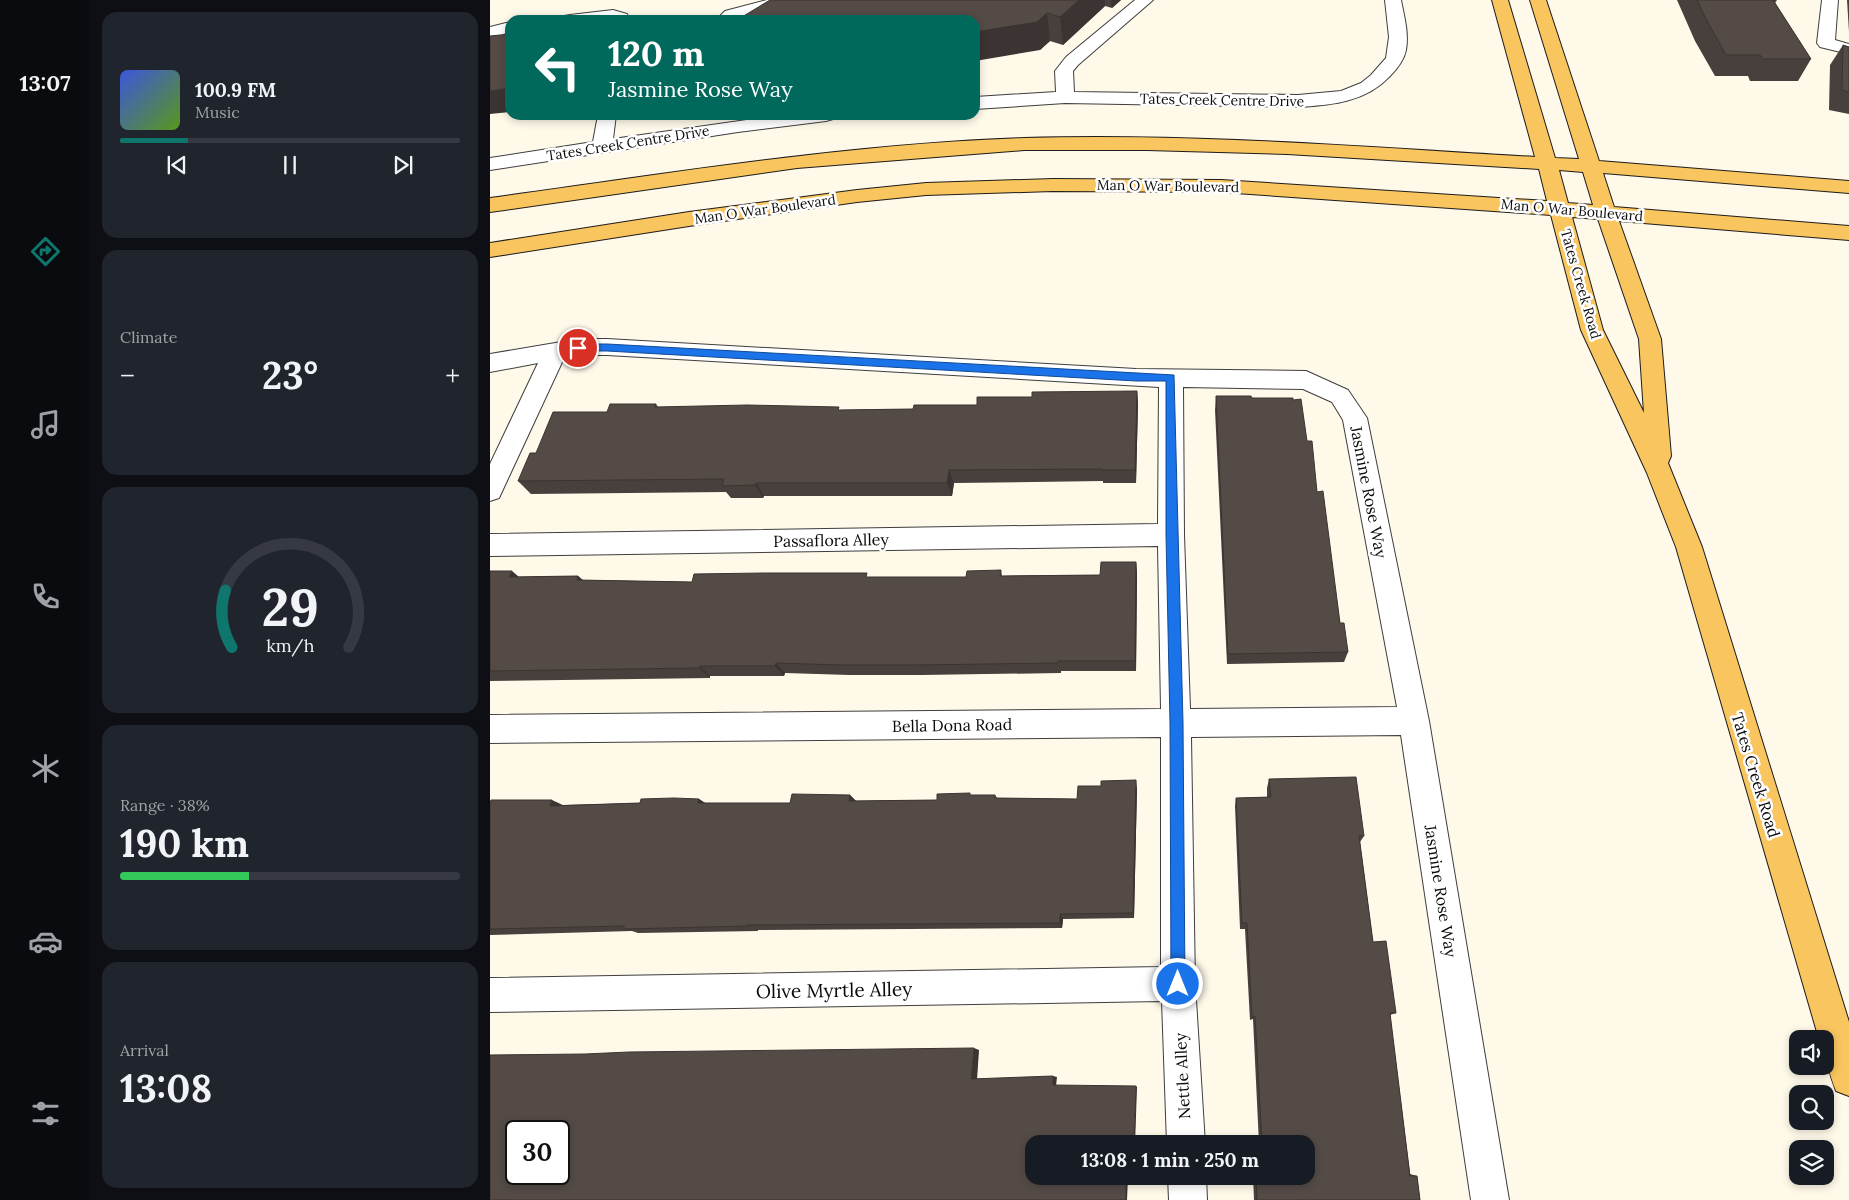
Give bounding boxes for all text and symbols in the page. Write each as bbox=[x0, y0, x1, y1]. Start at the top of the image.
text: 120 m bbox=[608, 31, 705, 76]
icon: left bbox=[525, 35, 590, 100]
text: 13:07 bbox=[19, 69, 71, 97]
text: Jasmine Rose Way bbox=[608, 75, 793, 103]
text: 100.9 FM bbox=[195, 78, 276, 102]
street label: Tates Creek Centre Drive bbox=[1140, 90, 1305, 110]
text: Music bbox=[195, 102, 240, 122]
street label: Tates Creek Centre Drive bbox=[545, 121, 711, 165]
icon: previous bbox=[163, 151, 191, 179]
icon: pause bbox=[276, 151, 304, 179]
icon: next bbox=[389, 151, 417, 179]
street label: Man O War Boulevard bbox=[1097, 176, 1239, 196]
street label: Man O War Boulevard bbox=[693, 190, 837, 228]
street label: Man O War Boulevard bbox=[1500, 195, 1644, 225]
street label: Tates Creek Road bbox=[1557, 227, 1605, 341]
icon: directions bbox=[28, 234, 63, 269]
text: Climate bbox=[120, 327, 177, 347]
pin bbox=[557, 327, 599, 369]
icon: arrive bbox=[564, 334, 592, 362]
text: 23° bbox=[262, 351, 318, 399]
text: − bbox=[120, 358, 135, 394]
text: + bbox=[445, 358, 460, 394]
icon: music bbox=[28, 407, 63, 442]
street label: Jasmine Rose Way bbox=[1346, 423, 1392, 560]
street label: Passaflora Alley bbox=[773, 529, 889, 551]
text: 29 bbox=[261, 574, 319, 640]
icon: phone bbox=[28, 579, 63, 614]
text: km/h bbox=[266, 634, 314, 657]
street label: Tates Creek Road bbox=[1727, 710, 1785, 840]
street label: Bella Dona Road bbox=[892, 714, 1013, 736]
icon: climate bbox=[28, 751, 63, 786]
text: Range · 38% bbox=[120, 795, 210, 815]
text: 190 km bbox=[120, 819, 249, 867]
street label: Jasmine Rose Way bbox=[1420, 822, 1461, 959]
icon: car bbox=[28, 924, 63, 959]
position arrow bbox=[1151, 957, 1203, 1009]
street label: Olive Myrtle Alley bbox=[756, 977, 912, 1003]
map controls bbox=[1789, 1030, 1834, 1185]
button: sound bbox=[1789, 1030, 1834, 1075]
street label: Nettle Alley bbox=[1170, 1032, 1194, 1120]
text: Arrival bbox=[120, 1040, 169, 1060]
text: 13:08 bbox=[120, 1064, 212, 1112]
button: search bbox=[1789, 1085, 1834, 1130]
icon: filters bbox=[28, 1096, 63, 1131]
speed limit sign: 30 bbox=[505, 1120, 570, 1185]
button: layers bbox=[1789, 1140, 1834, 1185]
text: 13:08 · 1 min · 250 m bbox=[1081, 1148, 1259, 1172]

